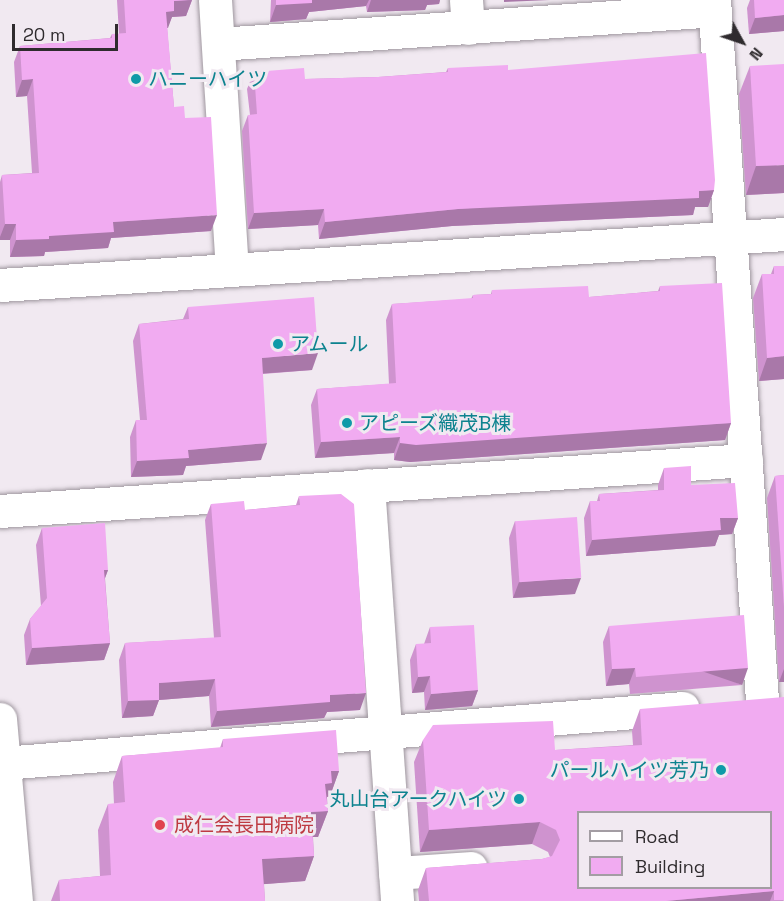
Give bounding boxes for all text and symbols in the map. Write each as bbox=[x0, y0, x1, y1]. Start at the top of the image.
scale bar bbox=[15, 12, 122, 50]
north arrow bbox=[712, 12, 772, 72]
text: 20 m bbox=[23, 23, 66, 46]
text: N bbox=[745, 43, 768, 65]
place label: ハニーハイツ bbox=[148, 67, 268, 91]
marker: ハニーハイツ bbox=[129, 72, 143, 86]
place label: アムール bbox=[290, 332, 370, 356]
marker: アムール bbox=[271, 337, 285, 351]
place label: アピーズ織茂B棟 bbox=[359, 411, 512, 435]
marker: アピーズ織茂B棟 bbox=[340, 416, 354, 430]
place label: パールハイツ芳乃 bbox=[549, 758, 709, 782]
marker: パールハイツ芳乃 bbox=[714, 763, 728, 777]
place label: 丸山台アークハイツ bbox=[328, 787, 507, 811]
marker: 丸山台アークハイツ bbox=[512, 792, 526, 806]
legend bbox=[577, 811, 772, 889]
place label: 成仁会長田病院 bbox=[174, 813, 314, 837]
marker: 成仁会長田病院 bbox=[151, 816, 169, 834]
text: Road bbox=[635, 825, 679, 848]
text: Building bbox=[635, 855, 705, 878]

